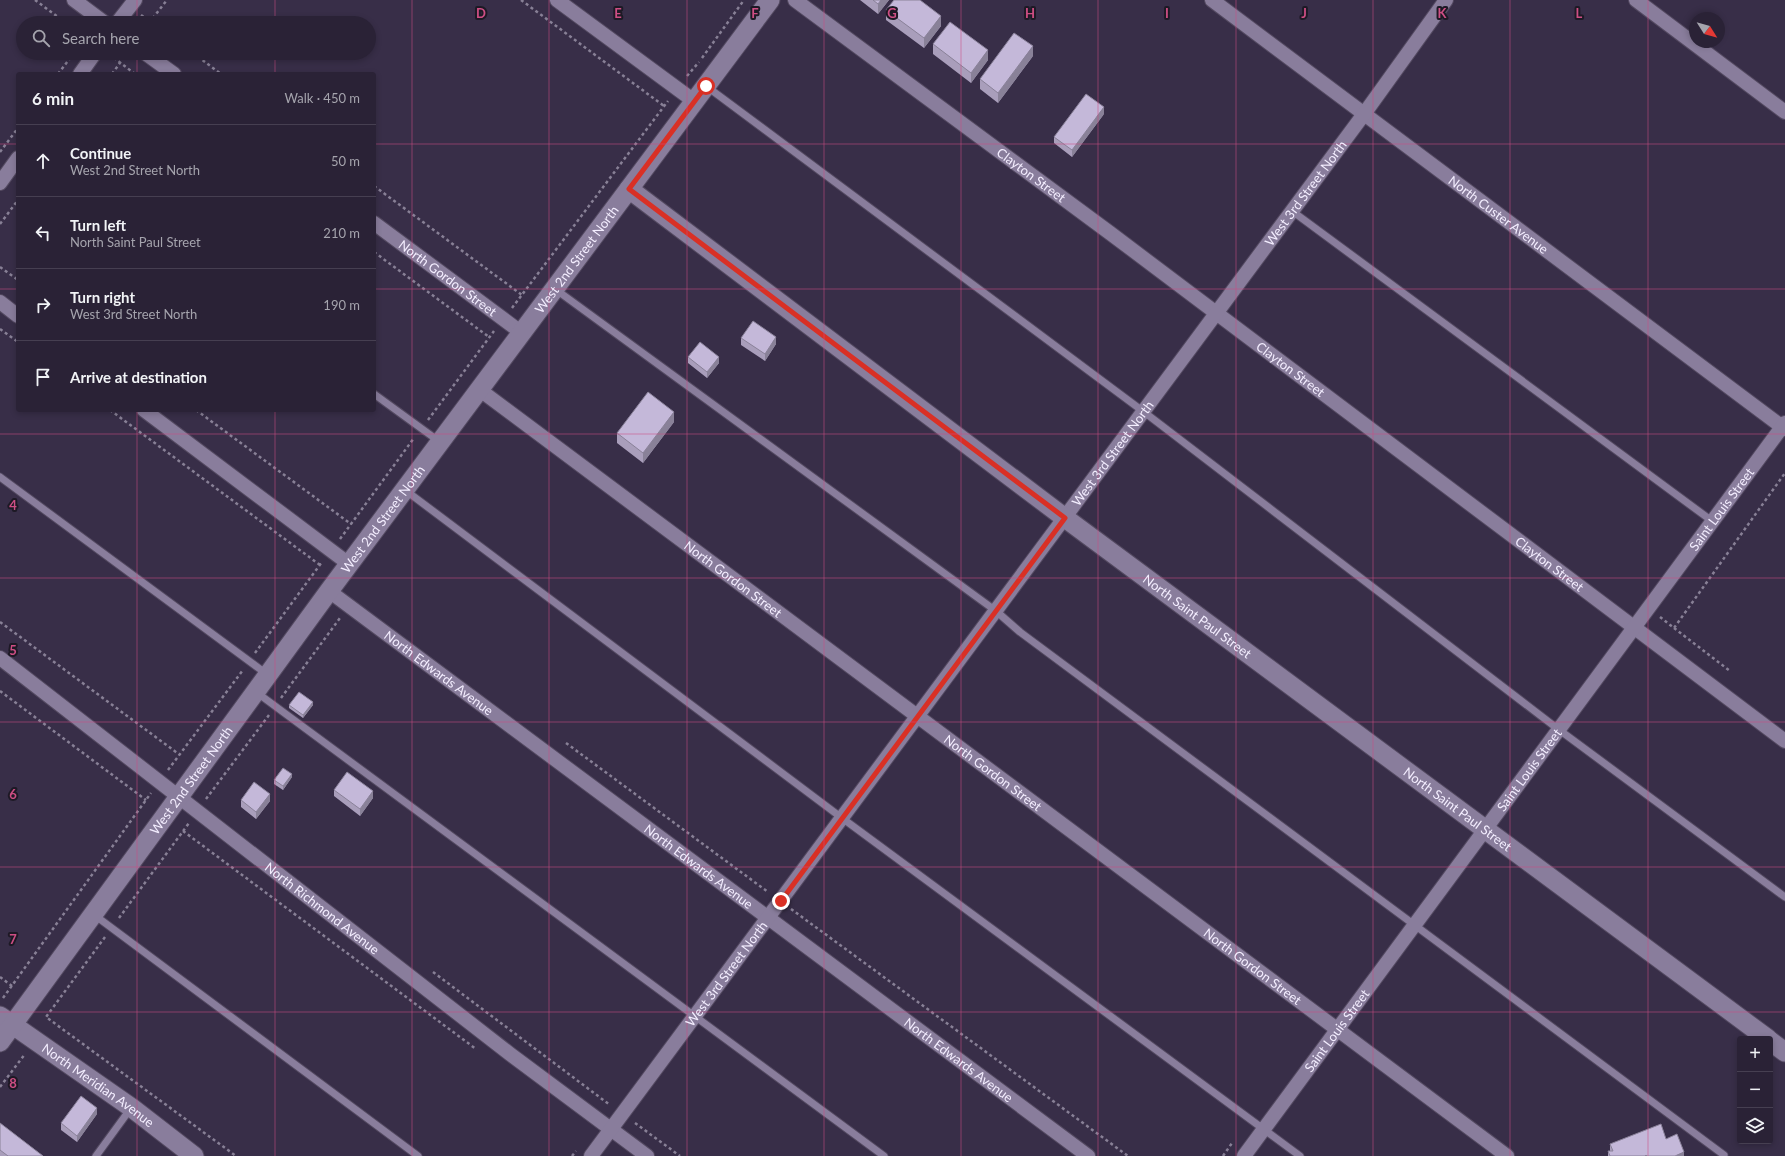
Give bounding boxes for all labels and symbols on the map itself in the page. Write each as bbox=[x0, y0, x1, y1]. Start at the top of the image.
text: D bbox=[476, 5, 486, 21]
text: E bbox=[614, 5, 622, 21]
text: F bbox=[751, 5, 759, 21]
text: G bbox=[887, 5, 897, 21]
text: H bbox=[1025, 5, 1035, 21]
text: I bbox=[1165, 5, 1169, 21]
text: J bbox=[1301, 5, 1307, 21]
text: K bbox=[1438, 5, 1448, 21]
text: L bbox=[1576, 5, 1583, 21]
north arrow bbox=[1689, 12, 1725, 48]
route start bbox=[697, 77, 715, 95]
street label: West 3rd Street North bbox=[1261, 137, 1350, 249]
street label: Clayton Street bbox=[994, 144, 1069, 206]
street label: North Custer Avenue bbox=[1446, 172, 1552, 257]
street label: West 2nd Street North bbox=[531, 202, 622, 316]
street label: North Gordon Street bbox=[396, 236, 500, 320]
street label: Clayton Street bbox=[1253, 338, 1328, 400]
street label: West 3rd Street North bbox=[1068, 397, 1157, 509]
street label: West 2nd Street North bbox=[337, 462, 428, 576]
street label: Saint Louis Street bbox=[1686, 464, 1757, 554]
text: 4 bbox=[9, 497, 17, 513]
street label: Clayton Street bbox=[1512, 533, 1587, 595]
street label: North Gordon Street bbox=[681, 537, 786, 621]
street label: North Saint Paul Street bbox=[1140, 571, 1255, 662]
street label: North Edwards Avenue bbox=[381, 627, 497, 719]
text: 5 bbox=[9, 642, 17, 658]
street label: West 2nd Street North bbox=[146, 723, 236, 837]
street label: Saint Louis Street bbox=[1493, 725, 1565, 814]
street label: North Gordon Street bbox=[941, 731, 1045, 815]
street label: North Saint Paul Street bbox=[1400, 764, 1515, 855]
text: 6 bbox=[9, 786, 17, 802]
street label: North Edwards Avenue bbox=[641, 821, 756, 912]
street label: North Richmond Avenue bbox=[262, 859, 383, 958]
route end bbox=[772, 892, 790, 910]
street label: West 3rd Street North bbox=[682, 918, 771, 1030]
street label: North Gordon Street bbox=[1201, 925, 1305, 1008]
text: 7 bbox=[9, 931, 17, 947]
street label: Saint Louis Street bbox=[1301, 986, 1373, 1075]
street label: North Edwards Avenue bbox=[901, 1014, 1016, 1106]
street label: North Meridian Avenue bbox=[39, 1040, 158, 1130]
text: 8 bbox=[9, 1075, 17, 1091]

